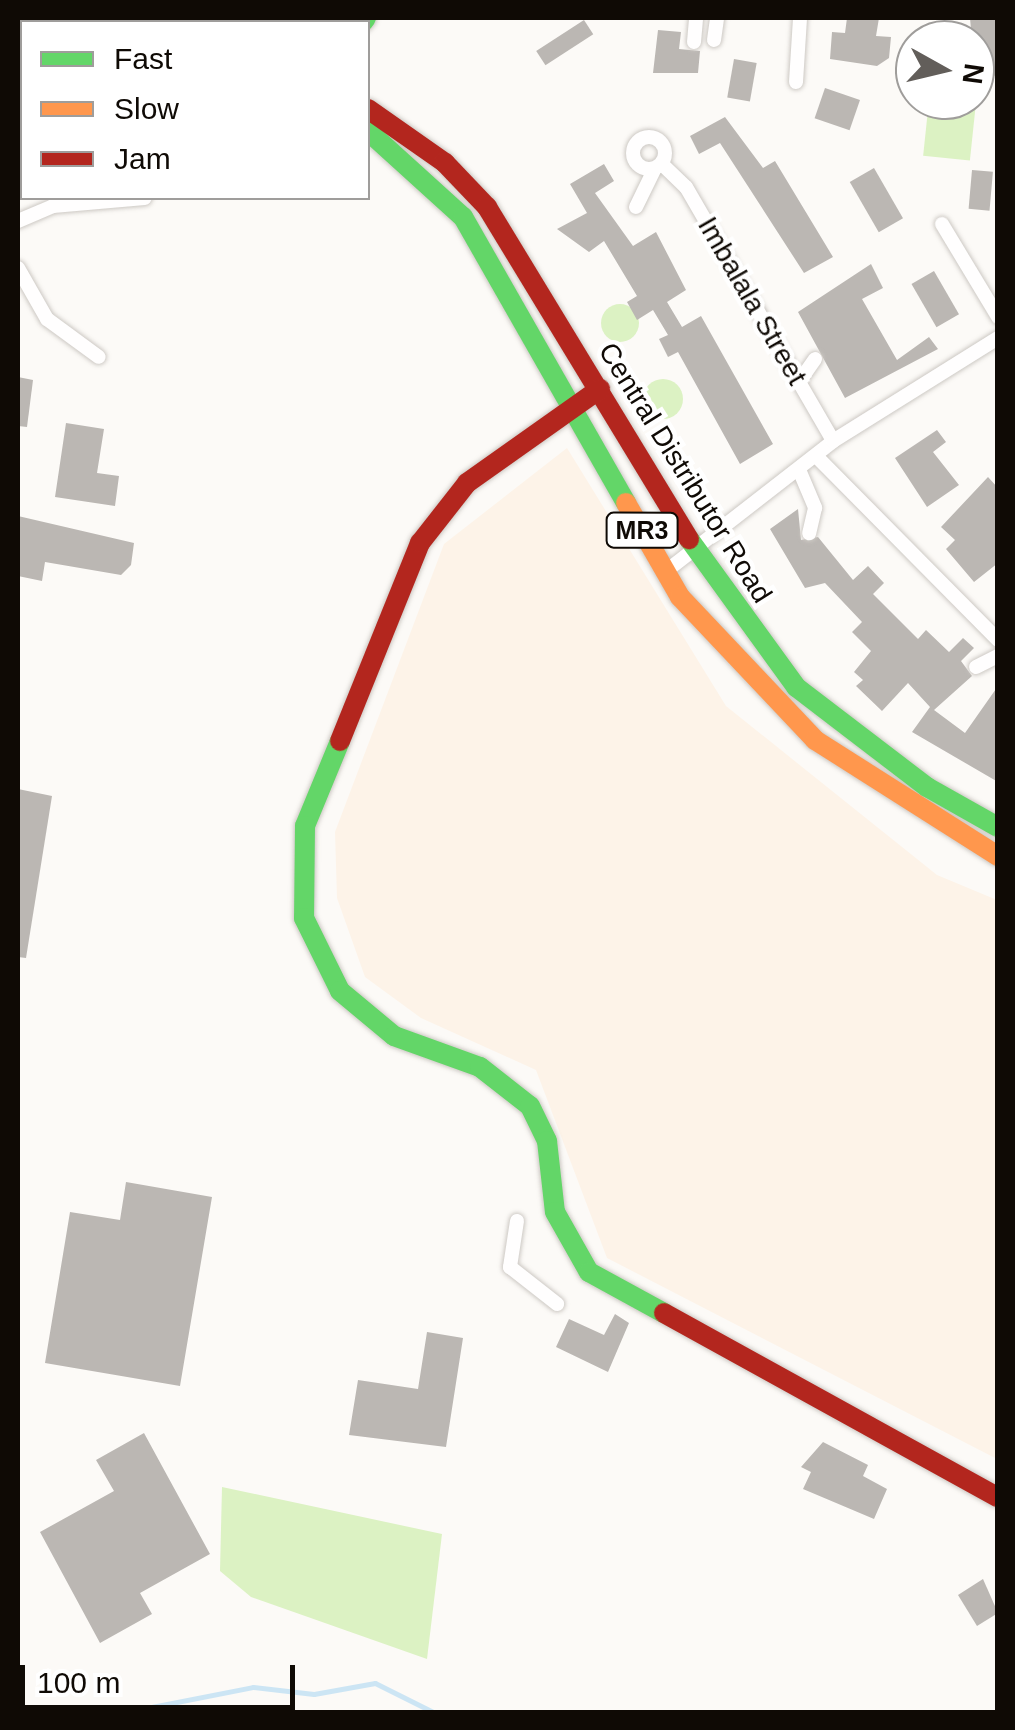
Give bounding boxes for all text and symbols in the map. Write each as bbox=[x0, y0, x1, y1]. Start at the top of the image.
legend bbox=[20, 20, 370, 200]
north arrow bbox=[895, 20, 995, 120]
text: Fast bbox=[114, 42, 172, 75]
text: N bbox=[956, 62, 990, 86]
text: Slow bbox=[114, 92, 179, 125]
text: Jam bbox=[114, 142, 171, 175]
street label: Imbalala Street bbox=[690, 211, 814, 391]
street label: Central Distributor Road bbox=[591, 337, 779, 609]
road number: MR3 bbox=[604, 510, 680, 550]
scale bar bbox=[25, 1645, 300, 1707]
text: 100 m bbox=[37, 1666, 120, 1699]

